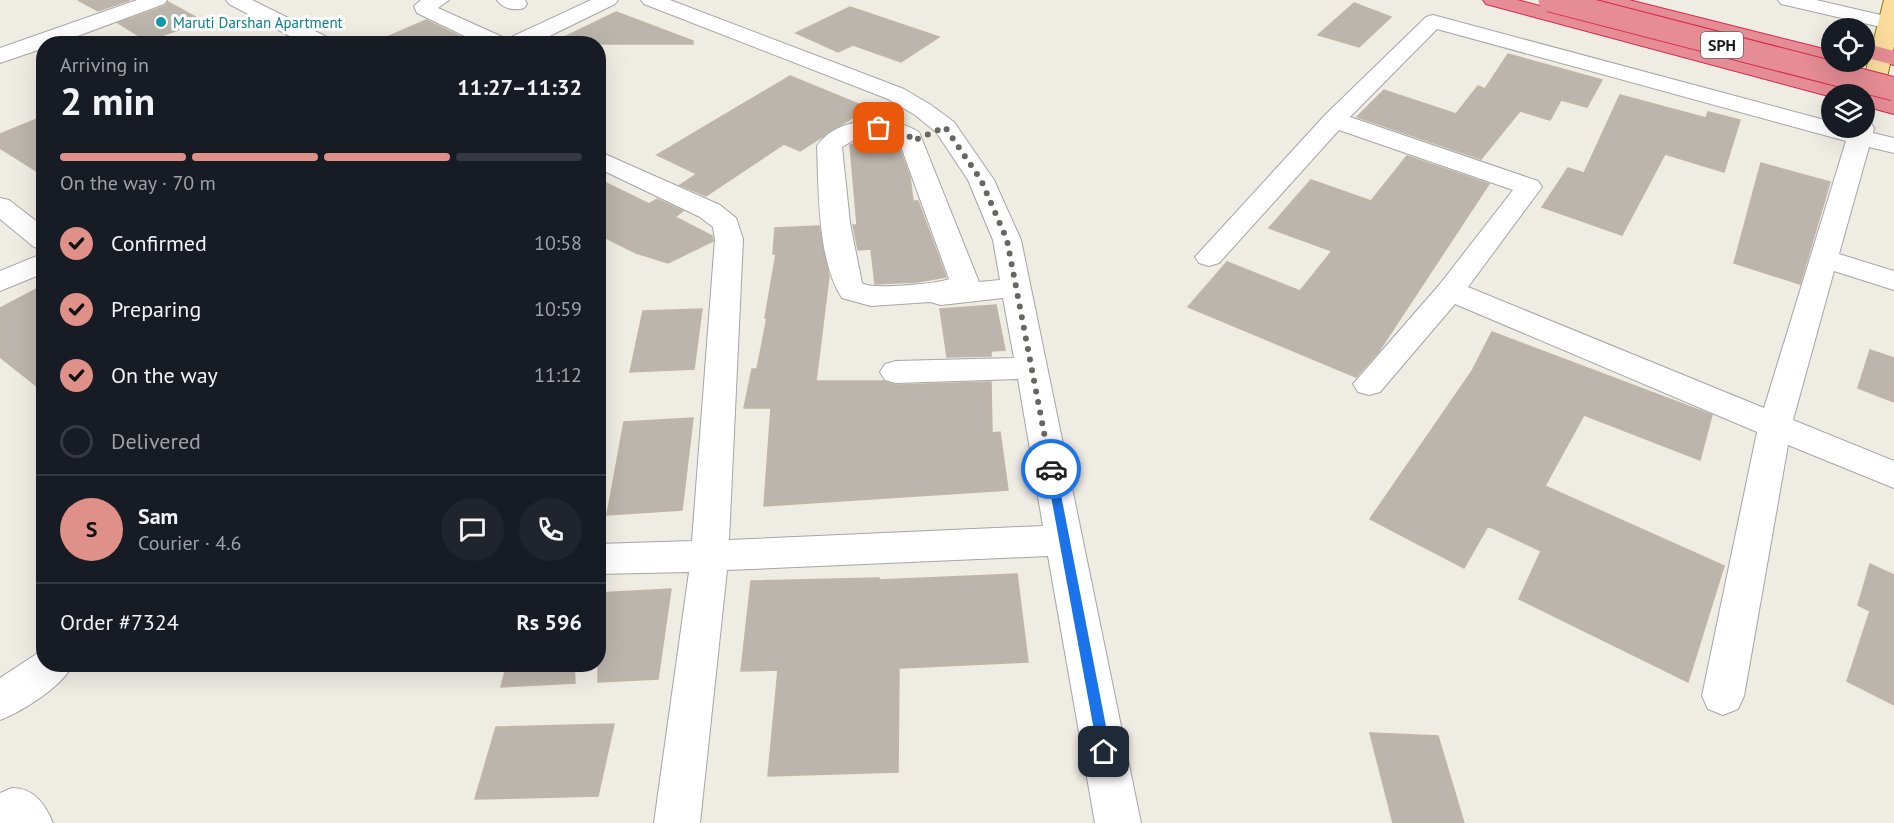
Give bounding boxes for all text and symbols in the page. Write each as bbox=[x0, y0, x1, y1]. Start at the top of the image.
place label: Maruti Darshan Apartment bbox=[173, 13, 343, 32]
marker: Maruti Darshan Apartment bbox=[154, 15, 168, 29]
map controls bbox=[1821, 18, 1875, 138]
button: locate bbox=[1821, 18, 1875, 72]
road number: SPH bbox=[1701, 32, 1743, 58]
text: Arriving in bbox=[60, 52, 149, 78]
text: 11:27–11:32 bbox=[457, 73, 582, 101]
text: 2 min bbox=[60, 75, 155, 126]
button: layers bbox=[1821, 84, 1875, 138]
pin bbox=[853, 102, 904, 153]
icon: bag bbox=[862, 111, 895, 144]
text: On the way · 70 m bbox=[60, 170, 216, 196]
icon: check bbox=[60, 227, 93, 260]
text: Confirmed bbox=[111, 229, 207, 257]
text: 10:58 bbox=[534, 230, 582, 256]
icon: check bbox=[60, 293, 93, 326]
text: Preparing bbox=[111, 295, 201, 323]
text: 10:59 bbox=[534, 296, 582, 322]
icon: check bbox=[60, 359, 93, 392]
text: On the way bbox=[111, 361, 218, 389]
text: 11:12 bbox=[534, 362, 582, 388]
text: Delivered bbox=[111, 427, 201, 455]
courier bbox=[1021, 439, 1081, 499]
icon: car bbox=[1035, 453, 1068, 486]
button: chat bbox=[441, 498, 504, 561]
button: phone bbox=[519, 498, 582, 561]
text: Sam bbox=[138, 502, 178, 530]
text: S bbox=[86, 515, 97, 543]
text: Courier · 4.6 bbox=[138, 530, 241, 556]
text: Order #7324 bbox=[60, 608, 179, 636]
text: Rs 596 bbox=[516, 608, 582, 636]
pin bbox=[1078, 726, 1129, 777]
icon: home bbox=[1087, 735, 1120, 768]

